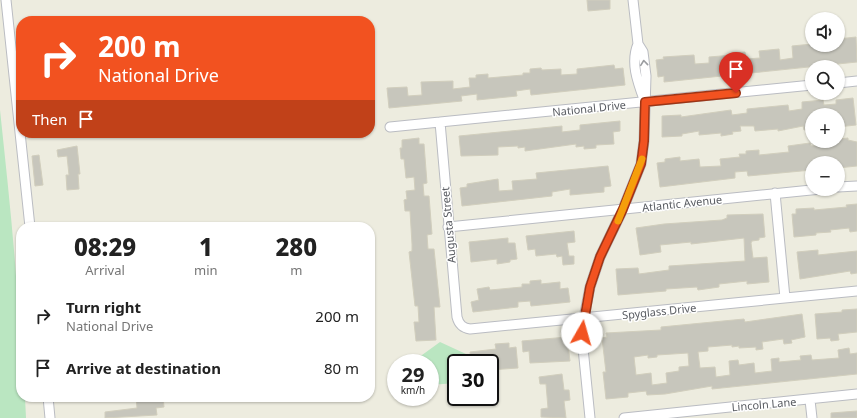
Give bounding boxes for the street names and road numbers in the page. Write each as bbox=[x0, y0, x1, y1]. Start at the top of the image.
street label: National Drive bbox=[551, 97, 627, 119]
street label: Augusta Street bbox=[437, 186, 459, 264]
street label: Atlantic Avenue bbox=[641, 191, 723, 215]
street label: Spyglass Drive bbox=[621, 300, 697, 322]
street label: Lincoln Lane bbox=[731, 394, 797, 414]

